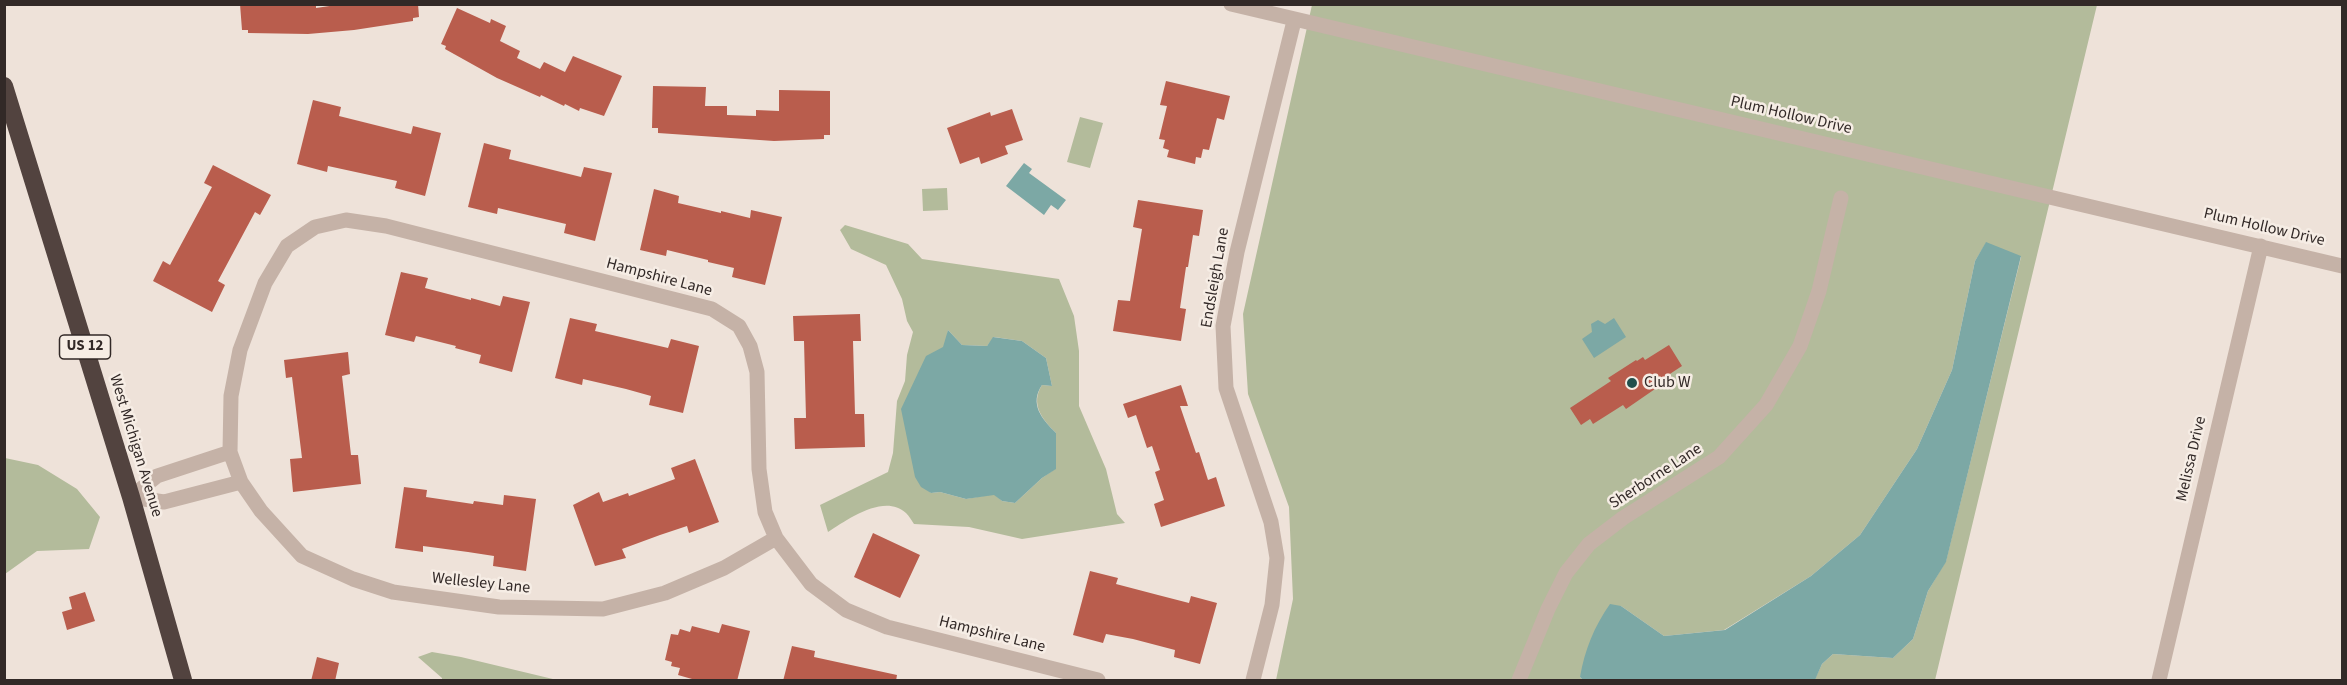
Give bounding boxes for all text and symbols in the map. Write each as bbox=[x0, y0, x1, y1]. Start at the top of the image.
street label: Plum Hollow Drive bbox=[1729, 93, 1853, 139]
street label: Plum Hollow Drive bbox=[2202, 205, 2326, 251]
street label: Endsleigh Lane bbox=[1198, 226, 1234, 330]
street label: Hampshire Lane bbox=[604, 255, 714, 301]
road number: US 12 bbox=[60, 335, 110, 359]
street label: West Michigan Avenue bbox=[104, 372, 166, 520]
place label: Club W bbox=[1644, 373, 1691, 393]
marker: Club W bbox=[1625, 376, 1639, 390]
street label: Melissa Drive bbox=[2173, 414, 2211, 504]
street label: Sherborne Lane bbox=[1606, 440, 1706, 514]
street label: Wellesley Lane bbox=[431, 569, 531, 599]
street label: Hampshire Lane bbox=[937, 612, 1047, 658]

